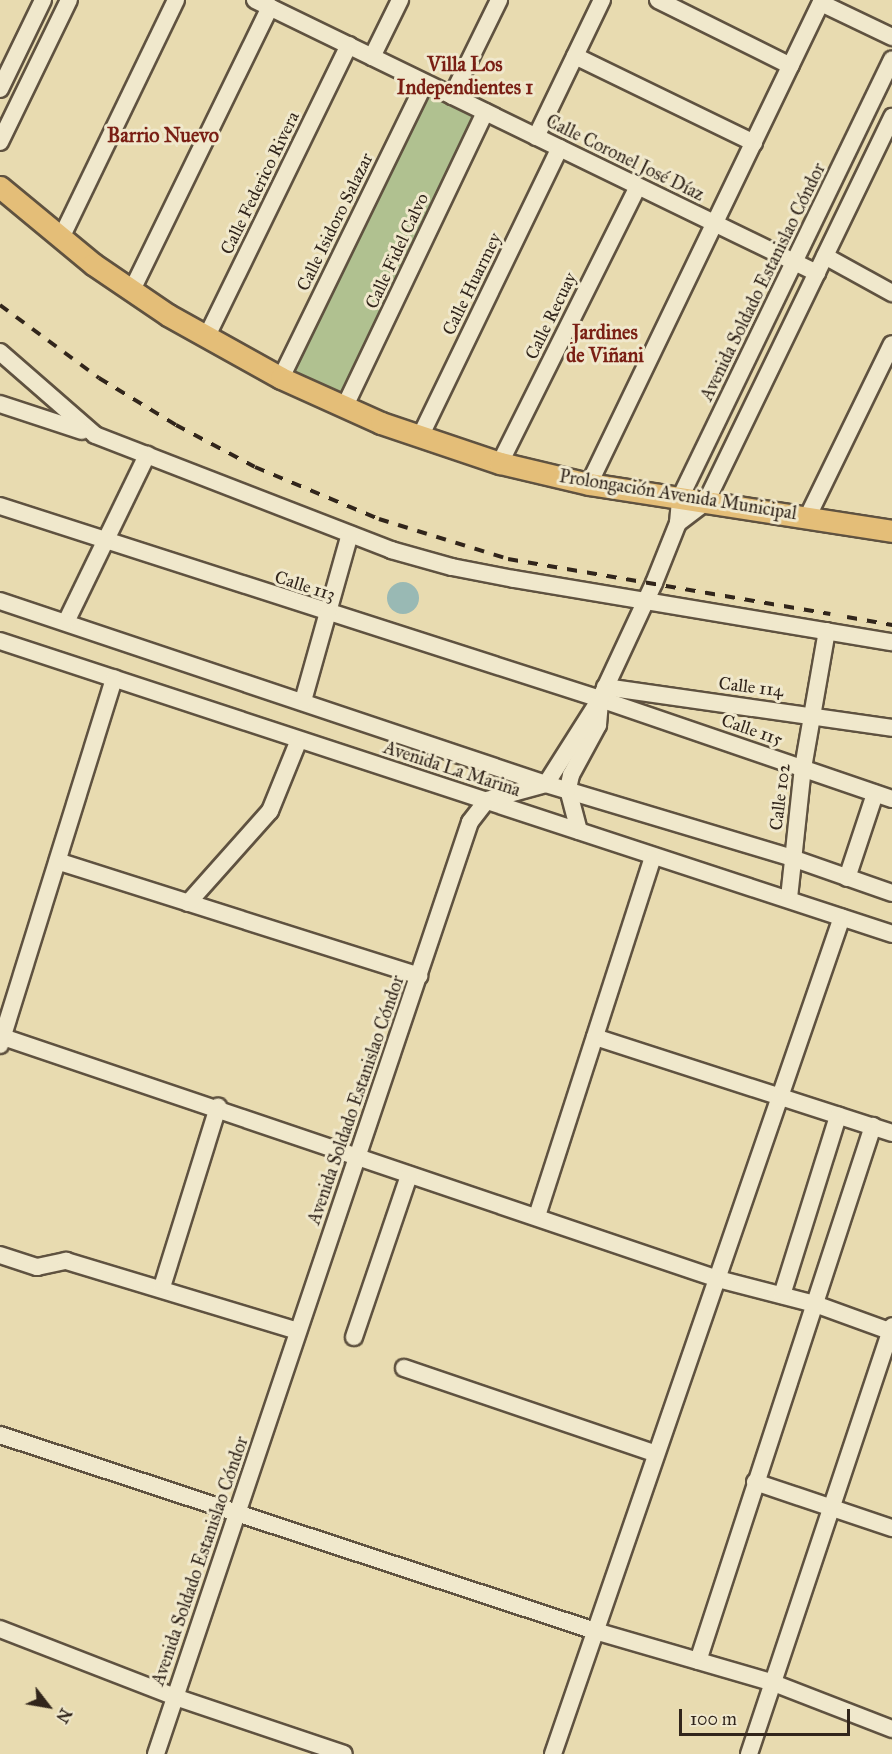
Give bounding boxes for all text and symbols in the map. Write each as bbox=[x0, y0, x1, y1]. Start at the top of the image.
district label: Villa Los Independientes 1 bbox=[397, 53, 533, 100]
street label: Calle Federico Rivera bbox=[216, 108, 304, 258]
street label: Calle Coronel José Díaz bbox=[542, 110, 708, 206]
district label: Barrio Nuevo bbox=[107, 123, 219, 147]
street label: Calle Isidoro Salazar bbox=[292, 149, 378, 295]
street label: Avenida Soldado Estanislao Cóndor bbox=[696, 160, 830, 404]
street label: Calle Fidel Calvo bbox=[361, 190, 433, 312]
street label: Calle Huarmey bbox=[438, 229, 506, 339]
street label: Calle Recuay bbox=[521, 269, 581, 363]
district label: Jardines de Viñani bbox=[566, 320, 644, 367]
street label: Prolongación Avenida Municipal bbox=[558, 466, 798, 524]
street label: Calle 113 bbox=[272, 566, 338, 606]
street label: Calle 114 bbox=[717, 672, 785, 702]
street label: Calle 115 bbox=[719, 709, 785, 751]
street label: Avenida La Marina bbox=[381, 737, 523, 801]
street label: Calle 102 bbox=[765, 762, 795, 832]
street label: Avenida Soldado Estanislao Cóndor bbox=[303, 973, 409, 1227]
street label: Avenida Soldado Estanislao Cóndor bbox=[147, 1434, 253, 1688]
north arrow bbox=[18, 1676, 78, 1736]
scale bar bbox=[682, 1697, 853, 1735]
text: N bbox=[52, 1705, 76, 1726]
text: 100 m bbox=[690, 1708, 737, 1730]

